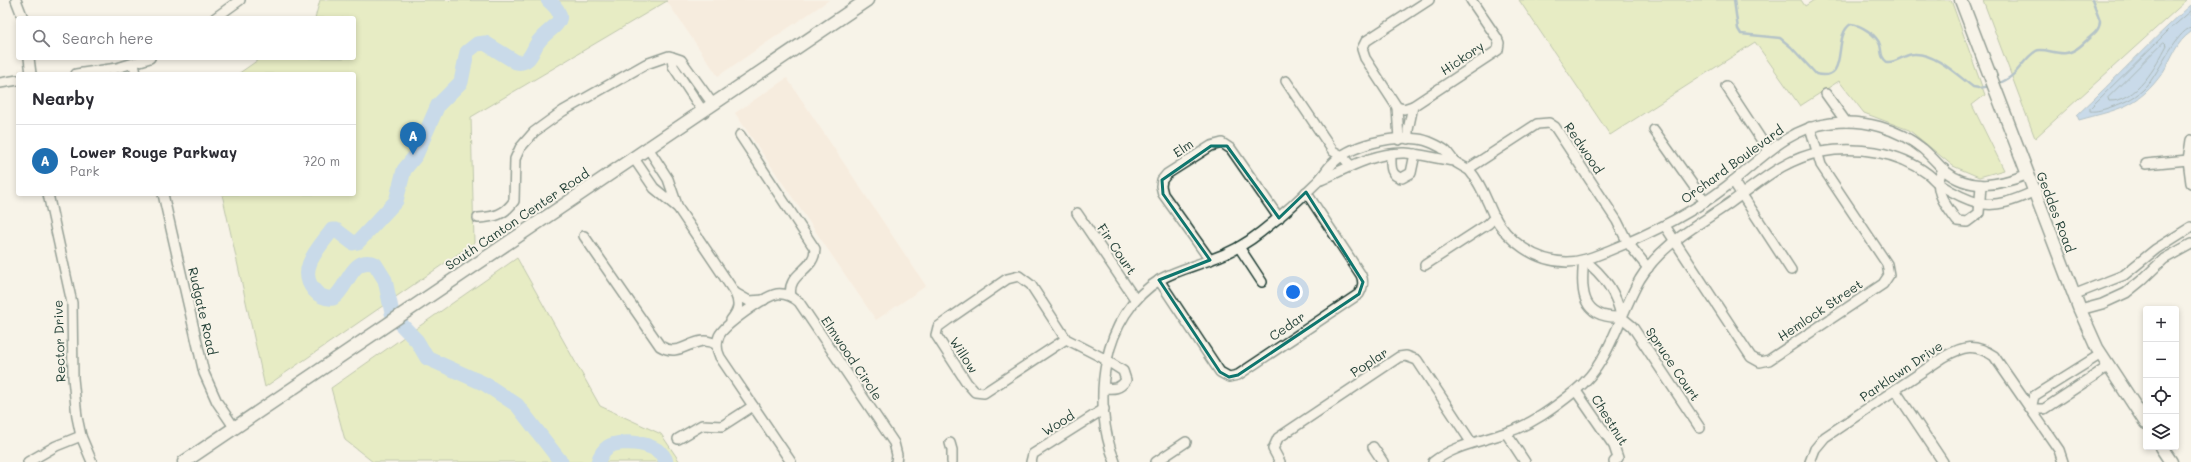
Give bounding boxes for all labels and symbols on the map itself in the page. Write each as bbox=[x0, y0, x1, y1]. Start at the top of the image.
street label: Hickory bbox=[1437, 37, 1487, 78]
street label: Redwood bbox=[1561, 119, 1608, 177]
street label: Orchard Boulevard bbox=[1677, 121, 1786, 207]
pin: A bbox=[400, 122, 426, 155]
street label: Elm bbox=[1169, 135, 1196, 160]
street label: South Canton Center Road bbox=[441, 164, 592, 273]
street label: Geddes Road bbox=[2033, 169, 2080, 255]
street label: Fir Court bbox=[1094, 220, 1141, 278]
street label: Rudgate Road bbox=[185, 265, 222, 356]
street label: Hemlock Street bbox=[1774, 275, 1866, 344]
your location bbox=[1283, 282, 1303, 302]
street label: Rector Drive bbox=[49, 299, 68, 383]
street label: Cedar bbox=[1265, 307, 1308, 344]
street label: Elmwood Circle bbox=[818, 312, 887, 403]
street label: Spruce Court bbox=[1643, 324, 1704, 404]
street label: Willow bbox=[946, 333, 982, 376]
street label: Parklawn Drive bbox=[1856, 337, 1946, 405]
street label: Poplar bbox=[1347, 343, 1391, 380]
street label: Chestnut bbox=[1588, 391, 1633, 449]
street label: Wood bbox=[1038, 406, 1077, 439]

